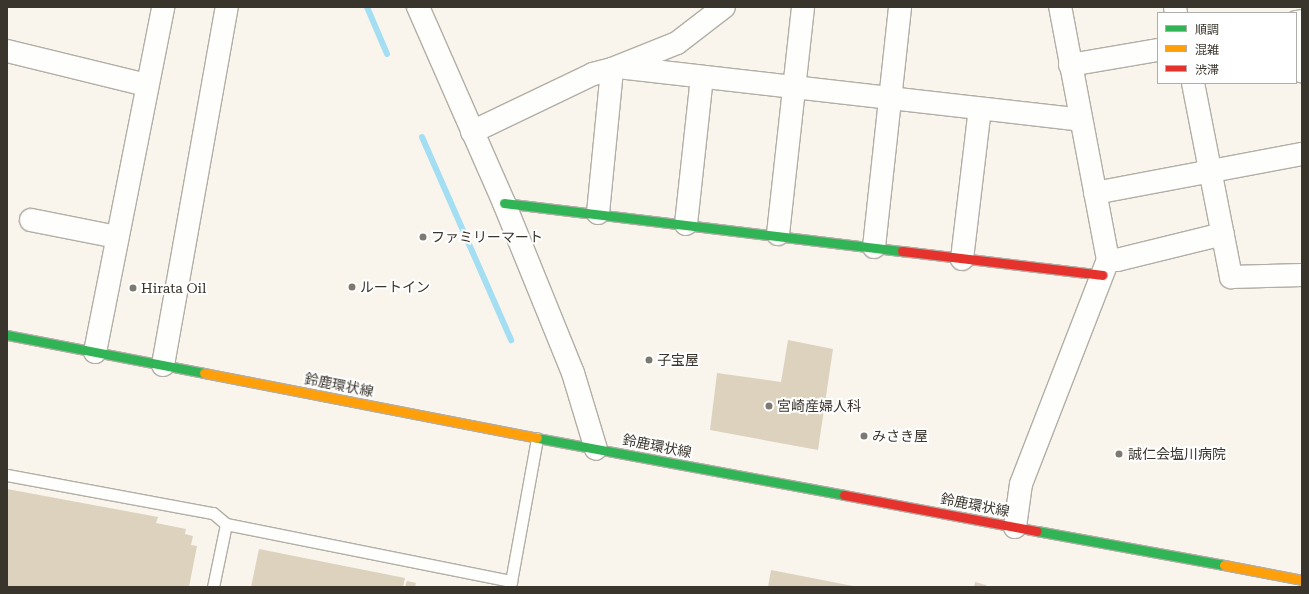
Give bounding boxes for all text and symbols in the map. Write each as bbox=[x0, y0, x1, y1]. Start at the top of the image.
legend bbox=[1157, 12, 1297, 84]
text: 順調 bbox=[1195, 23, 1219, 37]
text: 混雑 bbox=[1195, 43, 1219, 57]
text: 渋滞 bbox=[1195, 63, 1219, 77]
place label: ファミリーマート bbox=[431, 229, 543, 245]
marker: ファミリーマート bbox=[418, 232, 428, 242]
place label: ルートイン bbox=[360, 279, 430, 295]
place label: Hirata Oil bbox=[141, 280, 206, 296]
marker: ルートイン bbox=[347, 282, 357, 292]
marker: Hirata Oil bbox=[128, 283, 138, 293]
place label: 子宝屋 bbox=[657, 352, 699, 368]
marker: 子宝屋 bbox=[644, 355, 654, 365]
street label: 鈴鹿環状線 bbox=[303, 370, 375, 400]
place label: 宮崎産婦人科 bbox=[777, 398, 861, 414]
marker: 宮崎産婦人科 bbox=[764, 401, 774, 411]
place label: みさき屋 bbox=[872, 428, 928, 444]
street label: 鈴鹿環状線 bbox=[621, 431, 693, 461]
marker: みさき屋 bbox=[859, 431, 869, 441]
place label: 誠仁会塩川病院 bbox=[1128, 446, 1226, 462]
marker: 誠仁会塩川病院 bbox=[1113, 448, 1125, 460]
street label: 鈴鹿環状線 bbox=[939, 490, 1011, 520]

